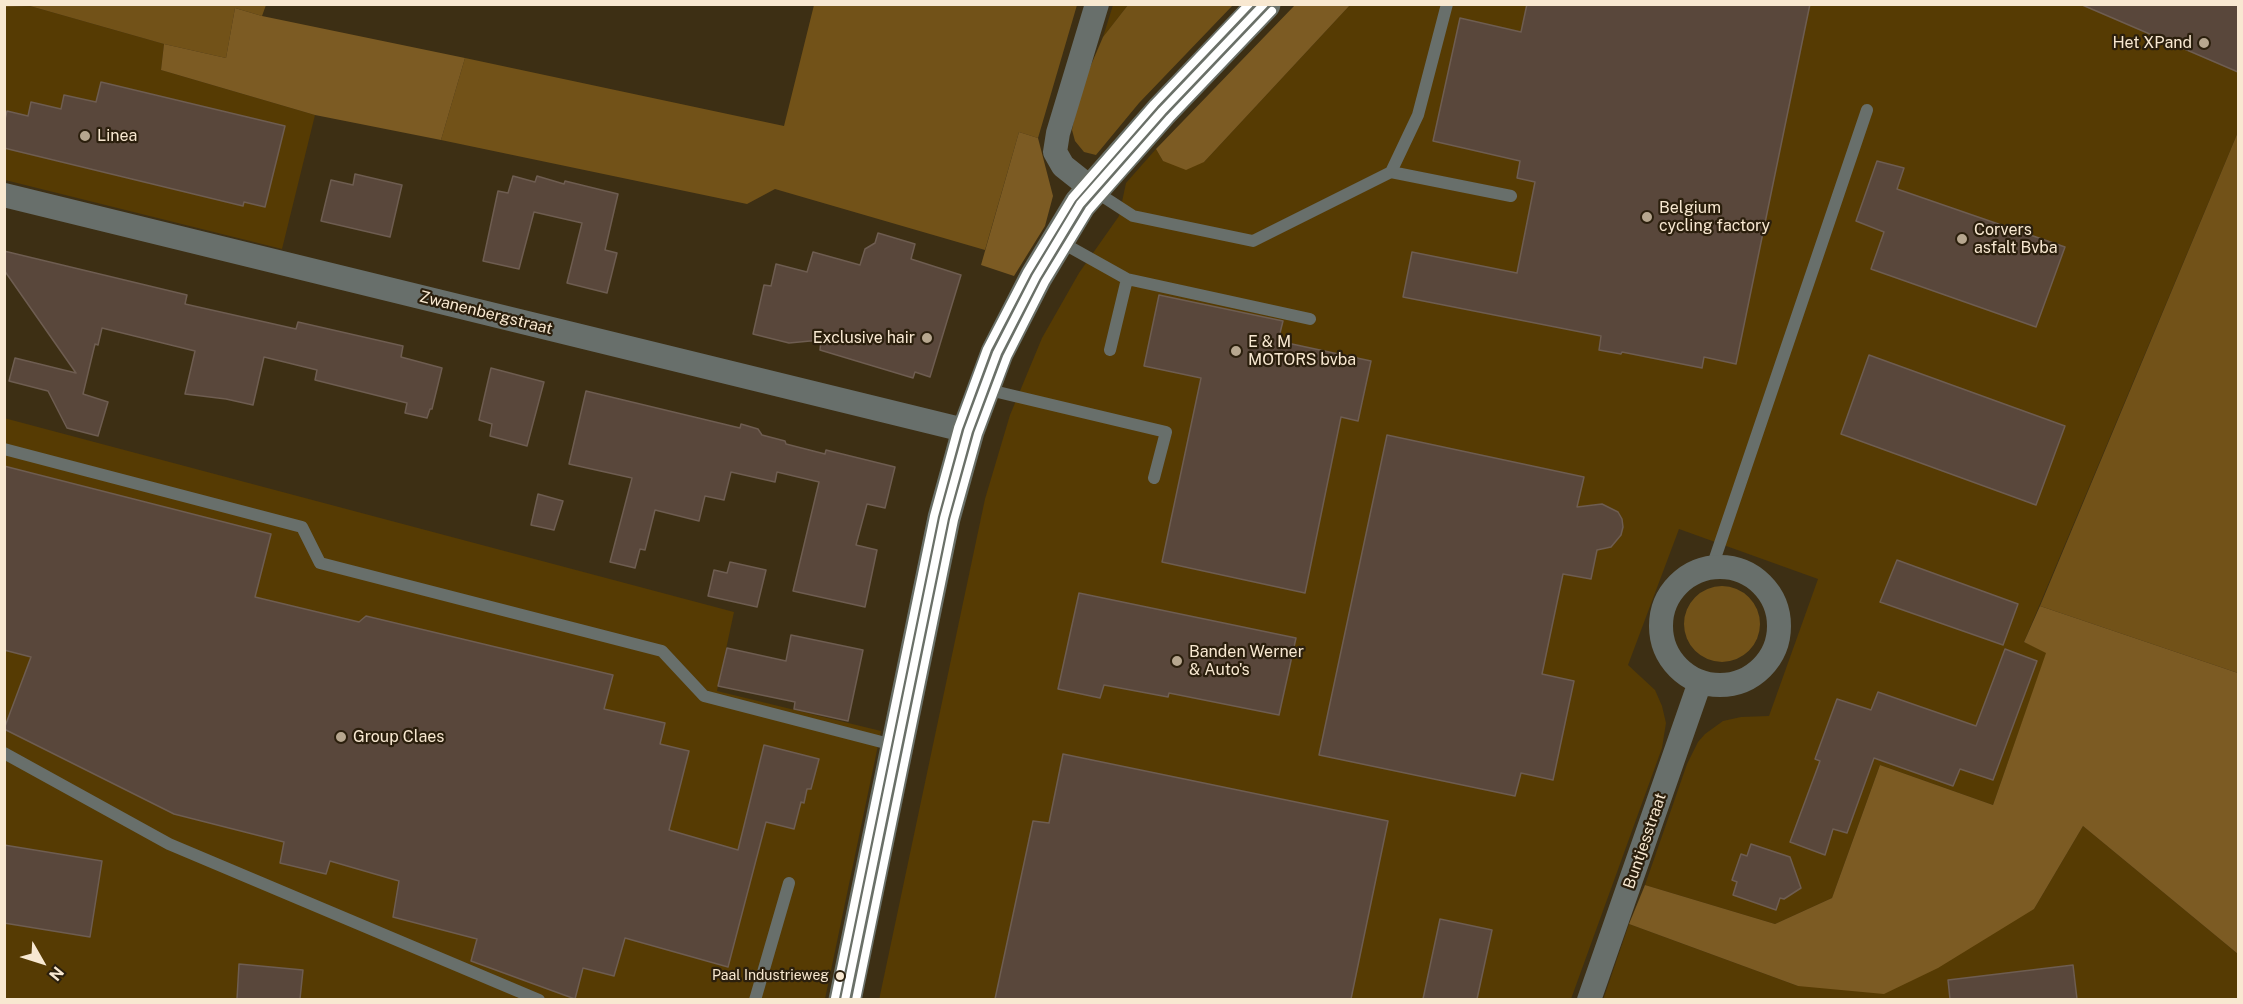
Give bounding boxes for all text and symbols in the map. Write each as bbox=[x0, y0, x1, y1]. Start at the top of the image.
place label: Het XPand bbox=[2112, 33, 2192, 53]
marker: Het XPand bbox=[2197, 36, 2211, 50]
place label: Linea bbox=[97, 126, 137, 146]
marker: Linea bbox=[78, 129, 92, 143]
place label: Belgium cycling factory bbox=[1659, 198, 1770, 236]
marker: Belgium cycling factory bbox=[1640, 210, 1654, 224]
place label: Corvers asfalt Bvba bbox=[1974, 220, 2057, 258]
marker: Corvers asfalt Bvba bbox=[1955, 232, 1969, 246]
street label: Zwanenbergstraat bbox=[417, 287, 555, 339]
place label: Exclusive hair bbox=[813, 328, 915, 348]
marker: Exclusive hair bbox=[920, 331, 934, 345]
place label: E & M MOTORS bvba bbox=[1248, 332, 1356, 370]
marker: E & M MOTORS bvba bbox=[1229, 344, 1243, 358]
place label: Banden Werner & Auto's bbox=[1189, 642, 1304, 680]
marker: Banden Werner & Auto's bbox=[1170, 654, 1184, 668]
place label: Group Claes bbox=[353, 727, 444, 747]
marker: Group Claes bbox=[334, 730, 348, 744]
street label: Buntjesstraat bbox=[1620, 790, 1670, 892]
north arrow bbox=[12, 932, 72, 992]
text: N bbox=[45, 963, 68, 984]
place label: Paal Industrieweg bbox=[712, 968, 829, 984]
marker: Paal Industrieweg bbox=[834, 970, 846, 982]

